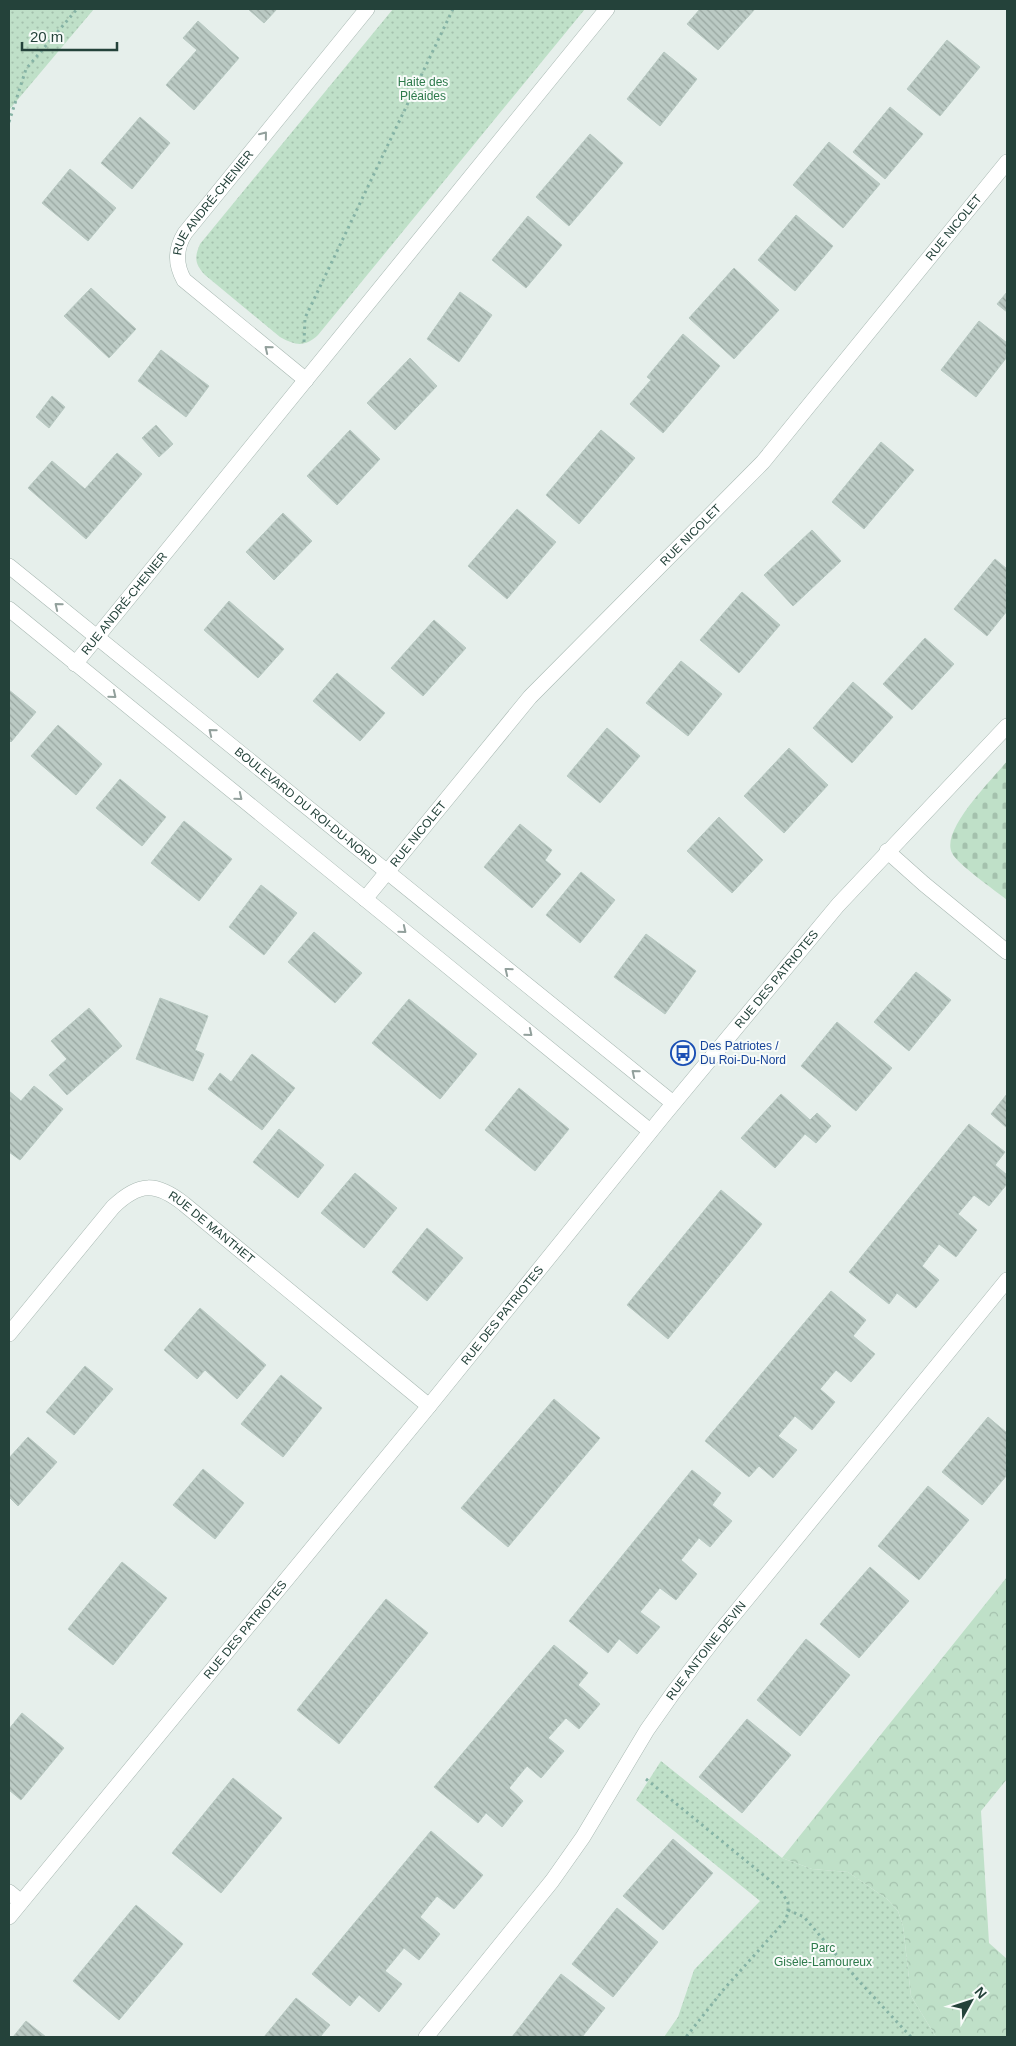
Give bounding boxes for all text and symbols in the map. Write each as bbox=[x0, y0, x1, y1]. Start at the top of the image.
scale bar bbox=[22, 20, 118, 52]
text: 20 m bbox=[30, 28, 63, 45]
park label: Haite des Pléaides bbox=[398, 75, 448, 103]
one-way arrow bbox=[259, 132, 268, 141]
street label: RUE ANDRÉ-CHENIER bbox=[170, 147, 257, 256]
street label: RUE NICOLET bbox=[923, 191, 985, 263]
one-way arrow bbox=[265, 347, 274, 355]
street label: RUE NICOLET bbox=[657, 501, 725, 569]
street label: RUE ANDRÉ-CHENIER bbox=[78, 549, 170, 658]
one-way arrow bbox=[55, 604, 64, 612]
one-way arrow bbox=[107, 689, 116, 697]
one-way arrow bbox=[209, 728, 218, 737]
street label: BOULEVARD DU ROI-DU-NORD bbox=[232, 744, 380, 868]
one-way arrow bbox=[233, 791, 242, 799]
street label: RUE NICOLET bbox=[387, 798, 450, 870]
one-way arrow bbox=[397, 925, 406, 933]
street label: RUE DES PATRIOTES bbox=[732, 927, 821, 1031]
one-way arrow bbox=[505, 968, 514, 976]
one-way arrow bbox=[523, 1027, 532, 1035]
place label: Des Patriotes / Du Roi-Du-Nord bbox=[700, 1039, 786, 1067]
bus stop icon: Des Patriotes / Du Roi-Du-Nord bbox=[670, 1040, 696, 1066]
one-way arrow bbox=[632, 1070, 641, 1078]
street label: RUE DE MANTHET bbox=[166, 1188, 258, 1267]
street label: RUE DES PATRIOTES bbox=[458, 1263, 546, 1368]
street label: RUE DES PATRIOTES bbox=[201, 1578, 290, 1682]
street label: RUE ANTOINE DEVIN bbox=[663, 1599, 749, 1703]
park label: Parc Gisèle-Lamoureux bbox=[774, 1941, 872, 1969]
north arrow bbox=[946, 1976, 996, 2026]
text: N bbox=[972, 1984, 990, 2002]

